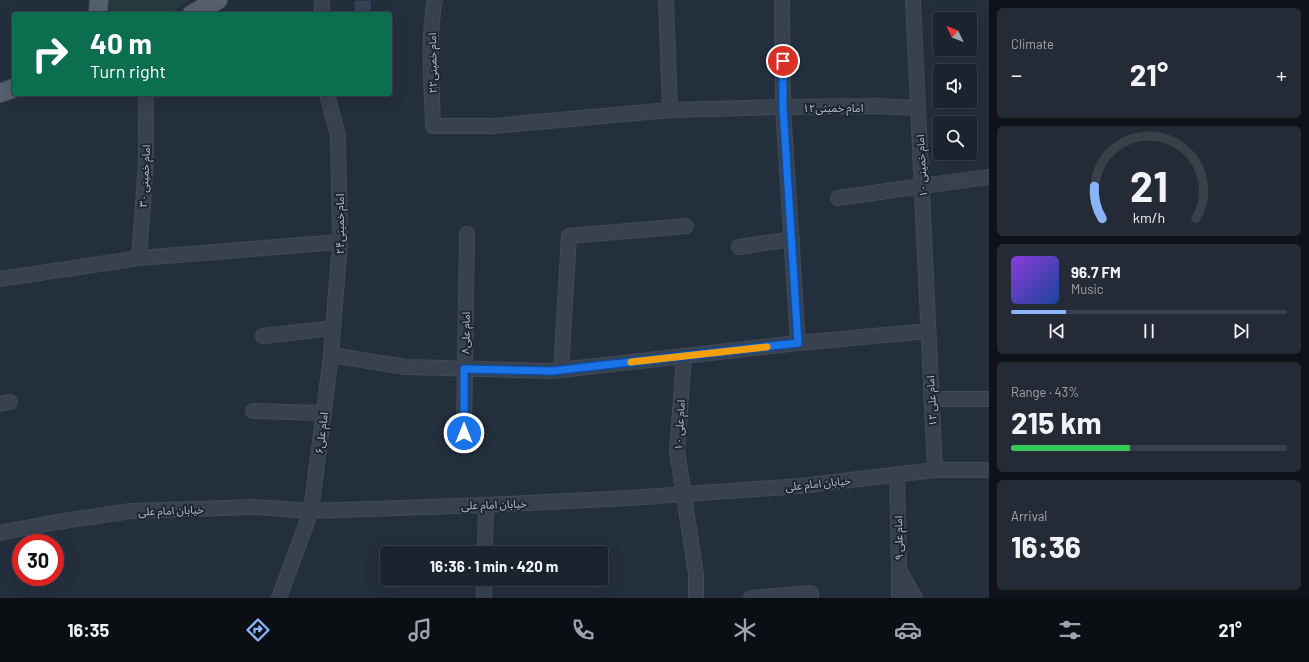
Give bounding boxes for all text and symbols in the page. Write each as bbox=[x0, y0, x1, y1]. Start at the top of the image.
north arrow bbox=[933, 12, 977, 56]
map controls bbox=[933, 12, 977, 160]
text: 40 m bbox=[90, 26, 152, 60]
icon: right bbox=[24, 28, 76, 80]
street label: امام خمینی۲۲ bbox=[425, 33, 441, 93]
text: Climate bbox=[1011, 36, 1054, 52]
pin bbox=[766, 44, 800, 78]
icon: arrive bbox=[772, 50, 794, 72]
text: 21° bbox=[1130, 56, 1168, 92]
text: Turn right bbox=[90, 60, 166, 82]
text: − bbox=[1011, 61, 1022, 87]
text: + bbox=[1276, 61, 1287, 87]
button: sound bbox=[933, 64, 977, 108]
street label: امام خمینی۱۲ bbox=[803, 101, 863, 116]
button: search bbox=[933, 116, 977, 160]
street label: امام خمینی ۱۰ bbox=[913, 134, 931, 198]
street label: امام خمینی ۳۰ bbox=[136, 144, 154, 208]
text: 21 bbox=[1130, 160, 1168, 210]
street label: امام خمینی۲۴ bbox=[333, 194, 348, 254]
text: km/h bbox=[1133, 209, 1165, 226]
text: 96.7 FM bbox=[1071, 263, 1121, 281]
text: Music bbox=[1071, 281, 1104, 297]
street label: امام علی۸ bbox=[458, 312, 474, 354]
icon: previous bbox=[1046, 320, 1068, 342]
icon: pause bbox=[1138, 320, 1160, 342]
icon: next bbox=[1230, 320, 1252, 342]
street label: امام علی ۱۲ bbox=[923, 375, 941, 427]
text: Range · 43% bbox=[1011, 384, 1079, 400]
street label: امام علی ۱۰ bbox=[671, 399, 689, 451]
text: 215 km bbox=[1011, 404, 1101, 440]
street label: امام علی۶ bbox=[312, 411, 332, 455]
position arrow bbox=[443, 412, 485, 454]
street label: خیابان امام علی bbox=[785, 473, 852, 495]
street label: خیابان امام علی bbox=[461, 496, 528, 514]
street label: خیابان امام علی bbox=[138, 502, 205, 520]
text: Arrival bbox=[1011, 508, 1047, 524]
street label: امام علی ۹ bbox=[891, 516, 907, 560]
text: 16:36 bbox=[1011, 528, 1081, 564]
speed limit sign: 30 bbox=[12, 534, 64, 586]
text: 16:36 · 1 min · 420 m bbox=[430, 557, 558, 575]
icon: directions bbox=[244, 616, 272, 644]
icon: music bbox=[406, 616, 434, 644]
icon: phone bbox=[569, 616, 597, 644]
icon: climate bbox=[731, 616, 759, 644]
icon: car bbox=[894, 616, 922, 644]
icon: filters bbox=[1056, 616, 1084, 644]
text: 16:35 bbox=[67, 619, 109, 641]
text: 21° bbox=[1219, 619, 1242, 641]

